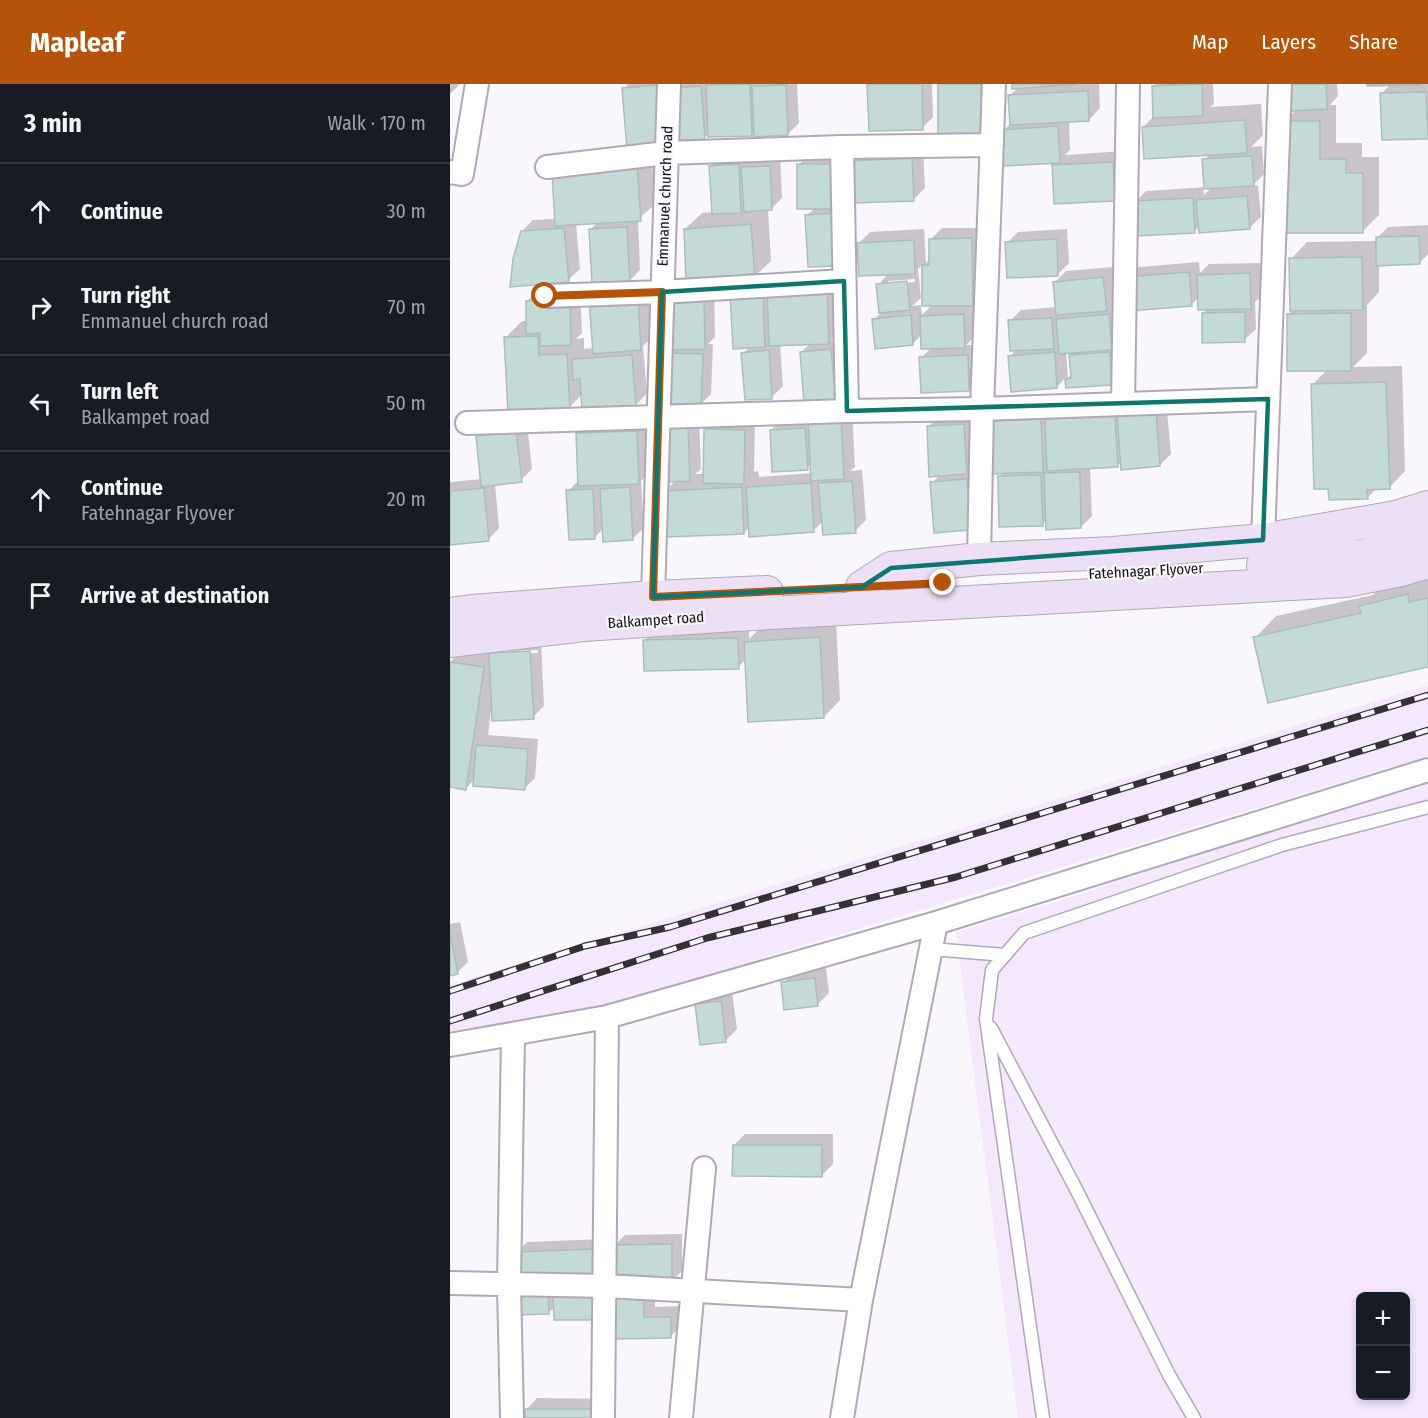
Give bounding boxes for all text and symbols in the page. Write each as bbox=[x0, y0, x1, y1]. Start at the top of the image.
text: Mapleaf bbox=[30, 26, 124, 59]
text: Map bbox=[1192, 29, 1228, 55]
text: Layers bbox=[1261, 29, 1316, 55]
text: Share bbox=[1349, 29, 1398, 55]
text: 3 min bbox=[24, 108, 82, 139]
text: Walk · 170 m bbox=[328, 111, 426, 135]
street label: Emmanuel church road bbox=[654, 125, 676, 267]
icon: ahead bbox=[24, 195, 57, 228]
text: Continue bbox=[81, 198, 163, 225]
text: 30 m bbox=[386, 199, 426, 223]
text: Turn right bbox=[81, 282, 170, 309]
route start bbox=[531, 282, 557, 308]
icon: right bbox=[24, 291, 57, 324]
text: 70 m bbox=[388, 295, 426, 319]
text: Emmanuel church road bbox=[81, 309, 269, 333]
text: Turn left bbox=[81, 378, 159, 405]
icon: left bbox=[24, 387, 57, 420]
text: 50 m bbox=[386, 391, 426, 415]
text: Balkampet road bbox=[81, 405, 210, 429]
text: Continue bbox=[81, 474, 163, 501]
icon: ahead bbox=[24, 483, 57, 516]
text: 20 m bbox=[387, 487, 426, 511]
text: Fatehnagar Flyover bbox=[81, 501, 234, 525]
street label: Fatehnagar Flyover bbox=[1088, 559, 1205, 583]
route end bbox=[929, 569, 955, 595]
icon: arrive bbox=[24, 579, 57, 612]
text: Arrive at destination bbox=[81, 582, 269, 609]
street label: Balkampet road bbox=[607, 608, 705, 632]
map controls bbox=[1356, 1292, 1410, 1400]
button: + bbox=[1356, 1292, 1410, 1346]
button: − bbox=[1356, 1346, 1410, 1400]

